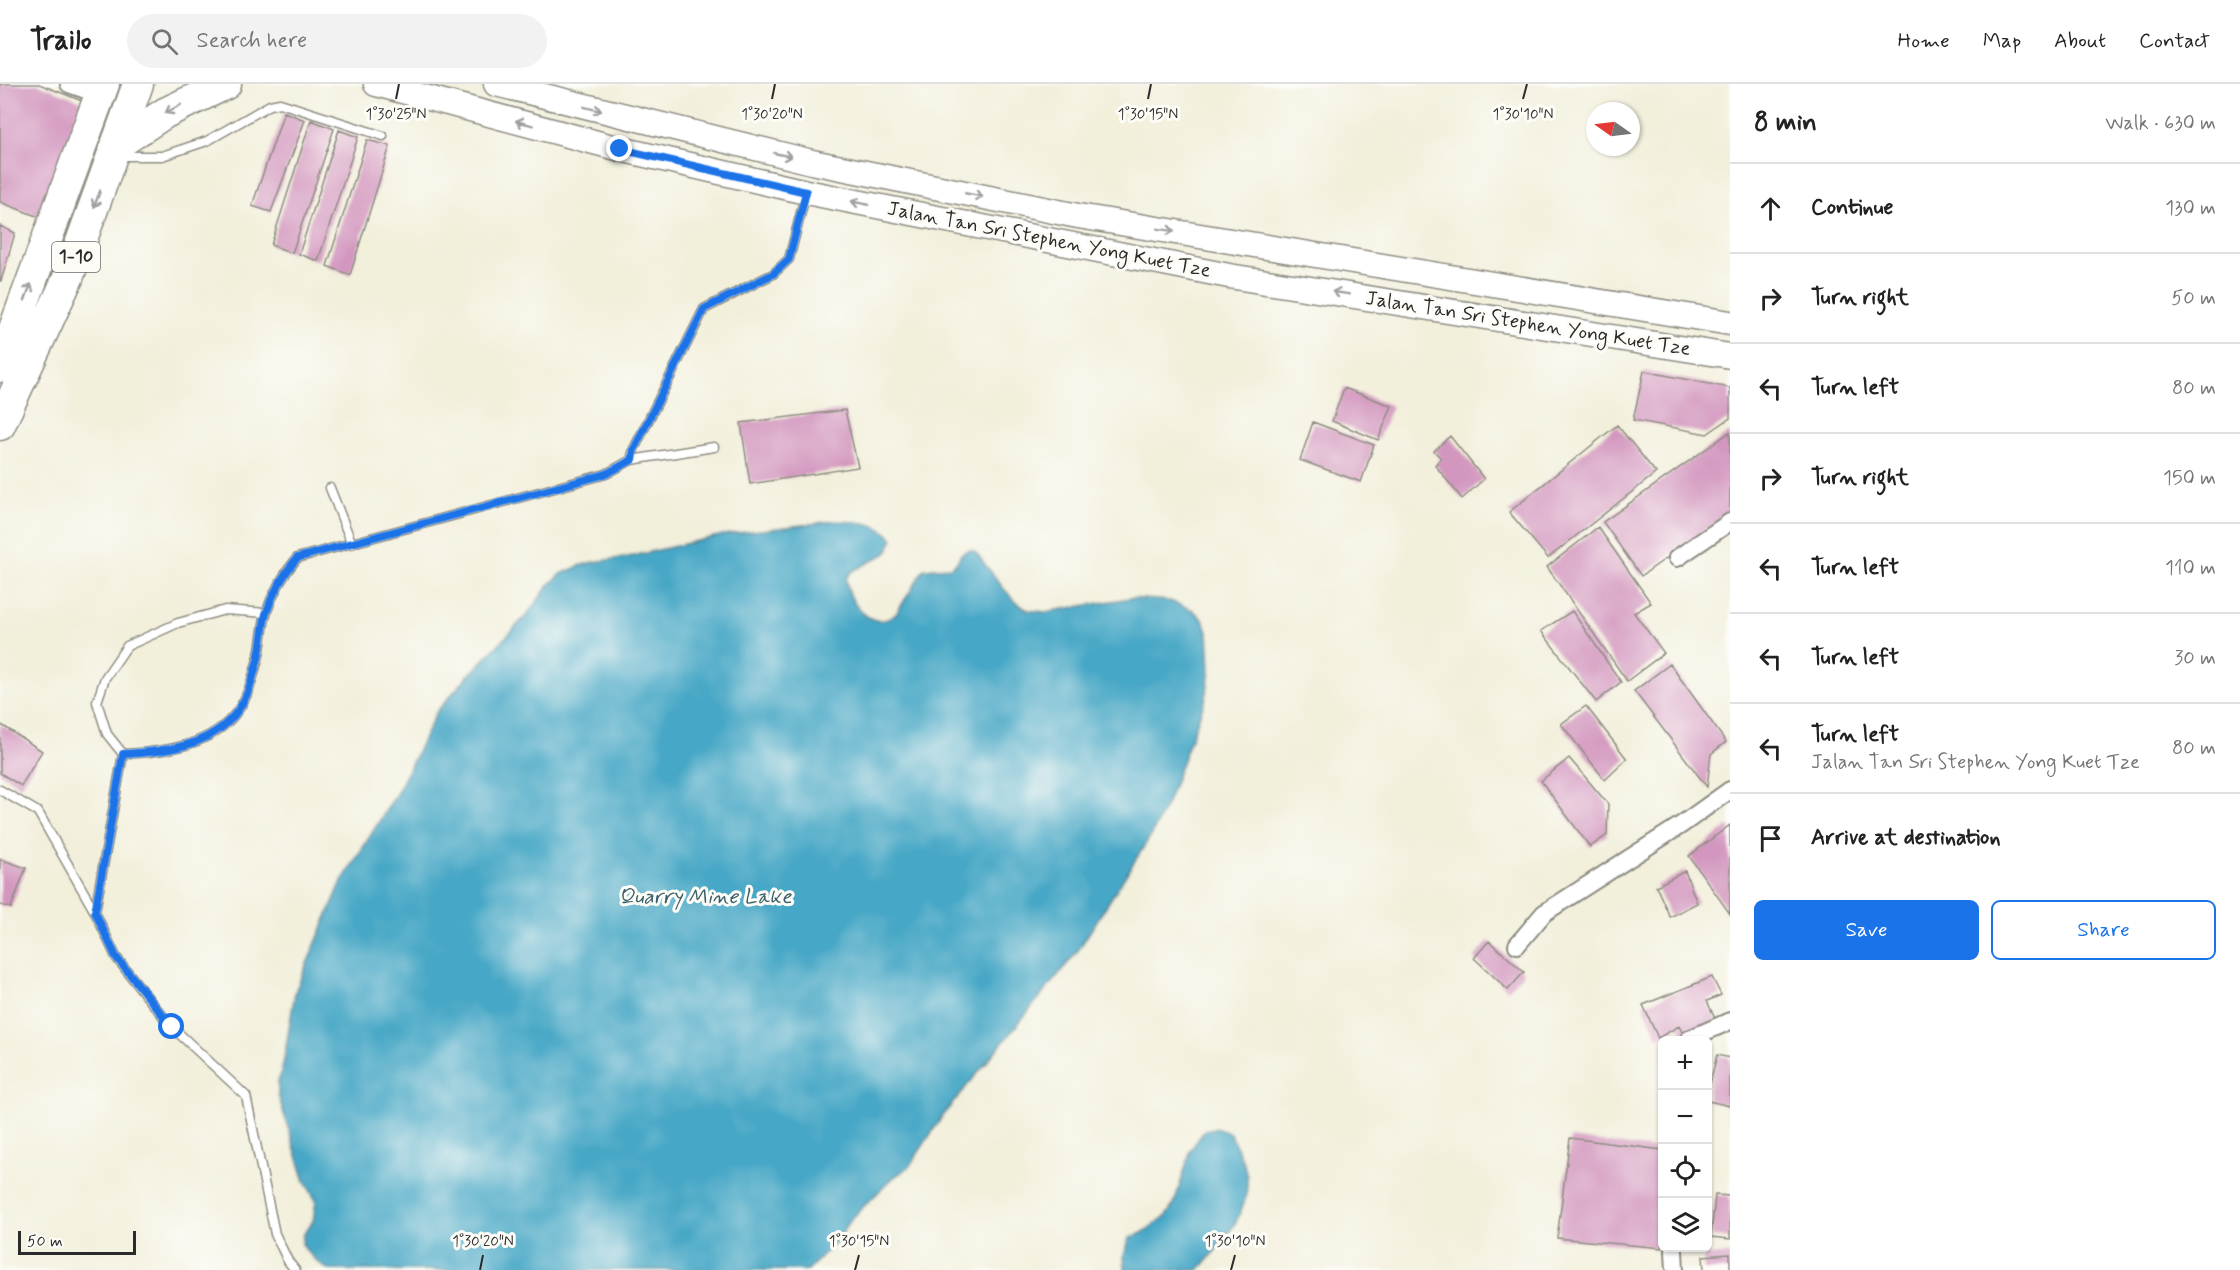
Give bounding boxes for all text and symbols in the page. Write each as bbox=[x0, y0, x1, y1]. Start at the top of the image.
search box bbox=[127, 14, 547, 68]
text: Trailo bbox=[30, 23, 91, 60]
icon: search bbox=[148, 25, 181, 58]
text: Search here bbox=[196, 27, 307, 55]
text: Home bbox=[1898, 27, 1950, 55]
text: Map bbox=[1983, 27, 2021, 55]
text: About bbox=[2054, 27, 2106, 55]
text: Contact bbox=[2139, 27, 2210, 55]
north arrow bbox=[1586, 102, 1640, 156]
one-way arrow bbox=[165, 103, 182, 115]
one-way arrow bbox=[584, 104, 603, 115]
text: 1°30'25"N bbox=[365, 105, 427, 125]
text: 1°30'20"N bbox=[741, 105, 803, 125]
text: 1°30'15"N bbox=[1118, 105, 1178, 125]
text: 1°30'10"N bbox=[1492, 105, 1554, 125]
text: 8 min bbox=[1754, 106, 1817, 140]
text: Walk · 630 m bbox=[2105, 110, 2216, 137]
one-way arrow bbox=[515, 117, 534, 129]
route end bbox=[606, 135, 632, 161]
one-way arrow bbox=[773, 149, 792, 161]
one-way arrow bbox=[91, 189, 102, 207]
one-way arrow bbox=[964, 189, 983, 201]
icon: ahead bbox=[1754, 192, 1787, 225]
text: Continue bbox=[1811, 194, 1893, 222]
street label: Jalan Tan Sri Stephen Yong Kuet Tze bbox=[885, 195, 1213, 286]
text: 130 m bbox=[2165, 195, 2216, 222]
one-way arrow bbox=[851, 197, 870, 208]
one-way arrow bbox=[1155, 225, 1175, 236]
road number: 1-10 bbox=[52, 242, 100, 272]
icon: right bbox=[1754, 282, 1787, 315]
one-way arrow bbox=[23, 283, 34, 302]
text: Turn right bbox=[1811, 284, 1909, 312]
street label: Jalan Tan Sri Stephen Yong Kuet Tze bbox=[1363, 285, 1693, 364]
text: 50 m bbox=[2171, 285, 2216, 312]
one-way arrow bbox=[1331, 288, 1351, 299]
icon: left bbox=[1754, 372, 1787, 405]
text: Turn left bbox=[1811, 374, 1899, 402]
text: 80 m bbox=[2172, 375, 2216, 402]
icon: right bbox=[1754, 462, 1787, 495]
text: Turn right bbox=[1811, 464, 1909, 492]
text: 150 m bbox=[2163, 465, 2216, 492]
icon: left bbox=[1754, 552, 1787, 585]
text: Turn left bbox=[1811, 554, 1899, 582]
text: 110 m bbox=[2165, 555, 2216, 582]
icon: left bbox=[1754, 642, 1787, 675]
text: Turn left bbox=[1811, 644, 1899, 672]
text: 30 m bbox=[2174, 645, 2216, 672]
text: Turn left bbox=[1811, 721, 1899, 749]
icon: left bbox=[1754, 732, 1787, 765]
text: 80 m bbox=[2172, 735, 2216, 762]
text: Jalan Tan Sri Stephen Yong Kuet Tze bbox=[1811, 749, 2140, 776]
icon: arrive bbox=[1754, 822, 1787, 855]
text: Arrive at destination bbox=[1811, 824, 2001, 852]
water label: Quarry Mine Lake bbox=[619, 883, 792, 911]
button: Save bbox=[1754, 900, 1979, 960]
button: Share bbox=[1991, 900, 2216, 960]
route start bbox=[158, 1013, 184, 1039]
map controls bbox=[1658, 1036, 1712, 1252]
button: + bbox=[1658, 1036, 1712, 1090]
button: − bbox=[1658, 1090, 1712, 1144]
button: locate bbox=[1658, 1144, 1712, 1198]
button: layers bbox=[1658, 1198, 1712, 1252]
scale bar bbox=[18, 1228, 136, 1256]
text: 50 m bbox=[27, 1231, 63, 1252]
text: 1°30'20"N bbox=[452, 1232, 514, 1252]
text: 1°30'15"N bbox=[829, 1232, 889, 1252]
text: 1°30'10"N bbox=[1204, 1232, 1266, 1252]

